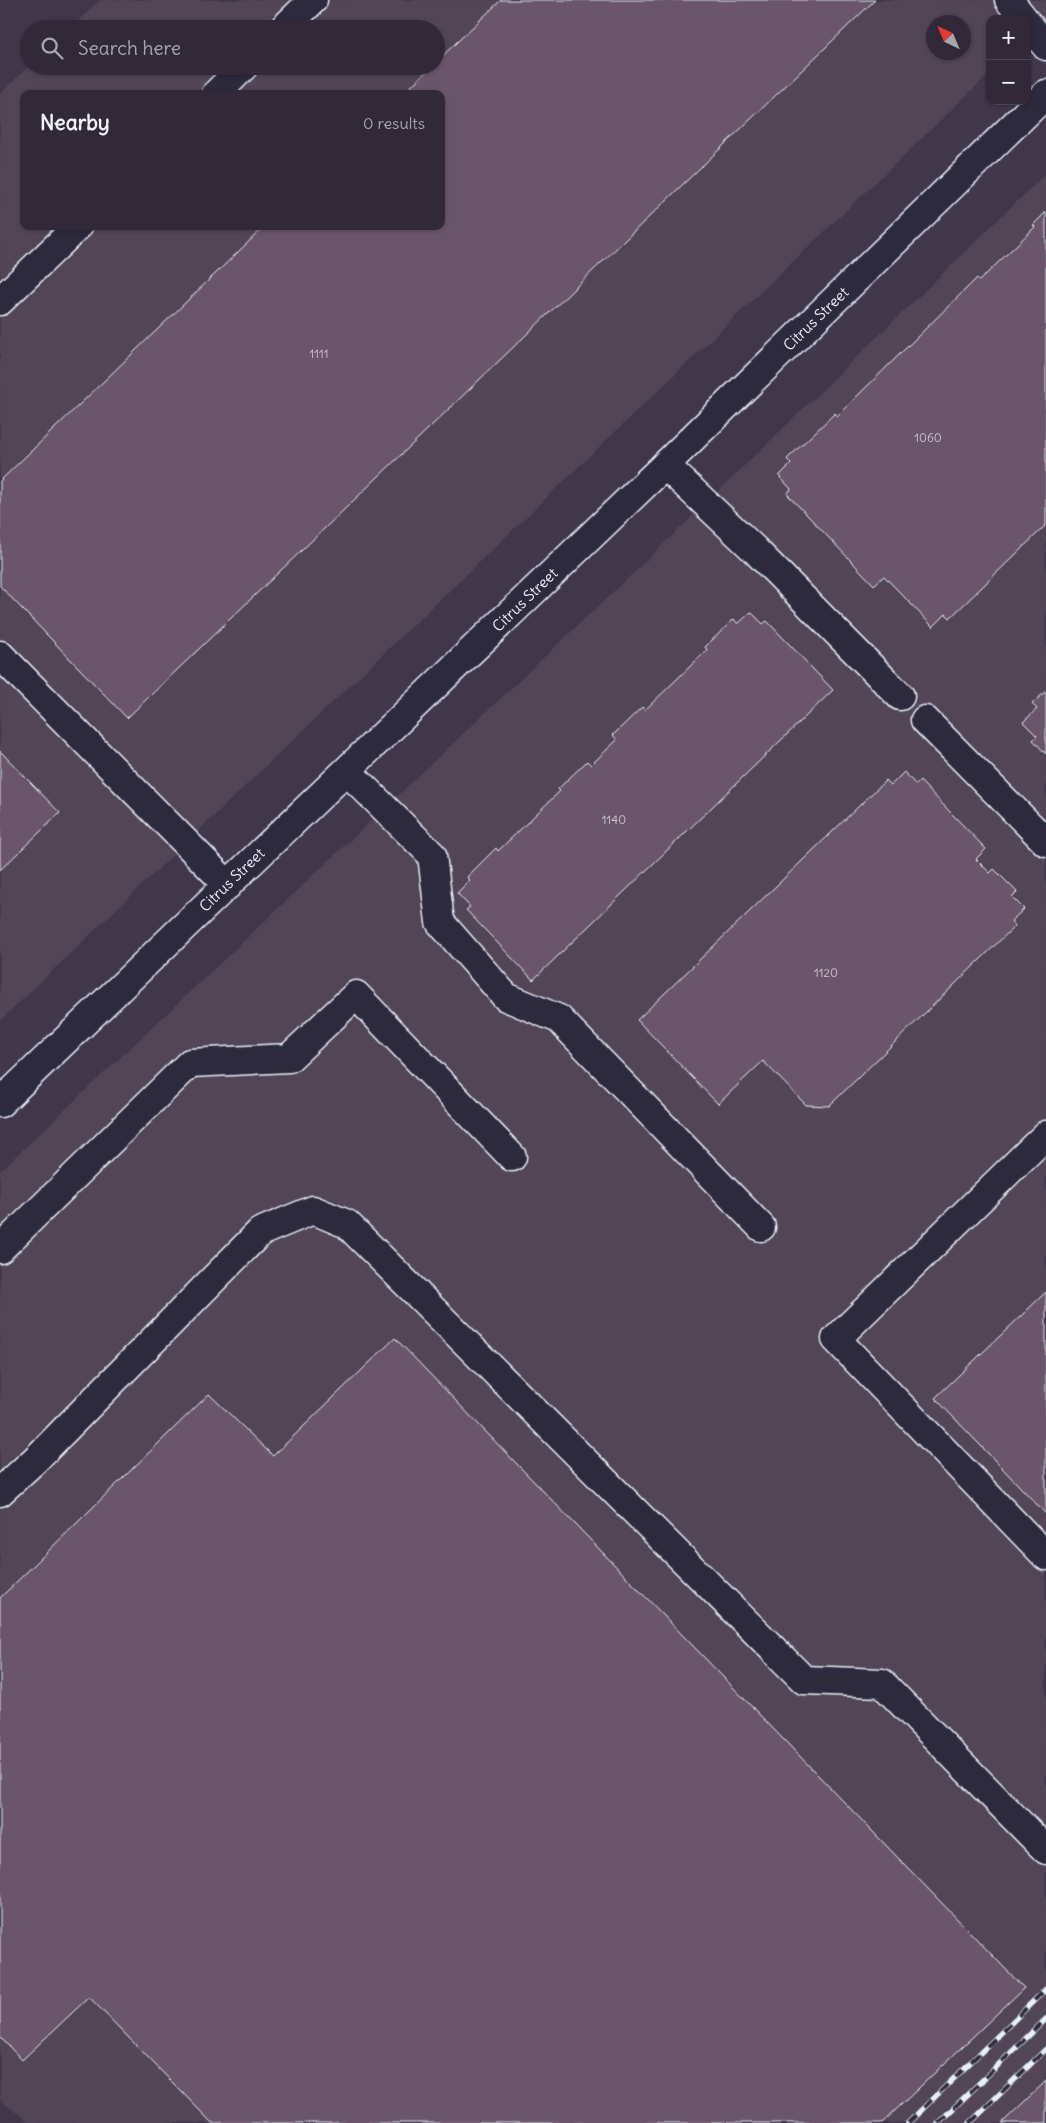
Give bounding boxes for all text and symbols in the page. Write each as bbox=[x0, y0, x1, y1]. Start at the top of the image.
north arrow bbox=[926, 15, 971, 60]
map controls bbox=[986, 15, 1031, 105]
button: + bbox=[986, 15, 1031, 60]
search box bbox=[20, 20, 445, 75]
icon: search bbox=[38, 34, 66, 62]
text: Search here bbox=[78, 36, 181, 60]
button: − bbox=[986, 60, 1031, 105]
text: Nearby bbox=[40, 109, 110, 136]
text: 0 results bbox=[363, 113, 425, 133]
street label: Citrus Street bbox=[779, 283, 852, 355]
house number: 1111 bbox=[309, 346, 329, 361]
house number: 1060 bbox=[914, 430, 942, 445]
street label: Citrus Street bbox=[488, 564, 561, 636]
house number: 1140 bbox=[602, 812, 626, 827]
street label: Citrus Street bbox=[195, 844, 268, 916]
house number: 1120 bbox=[814, 965, 838, 980]

